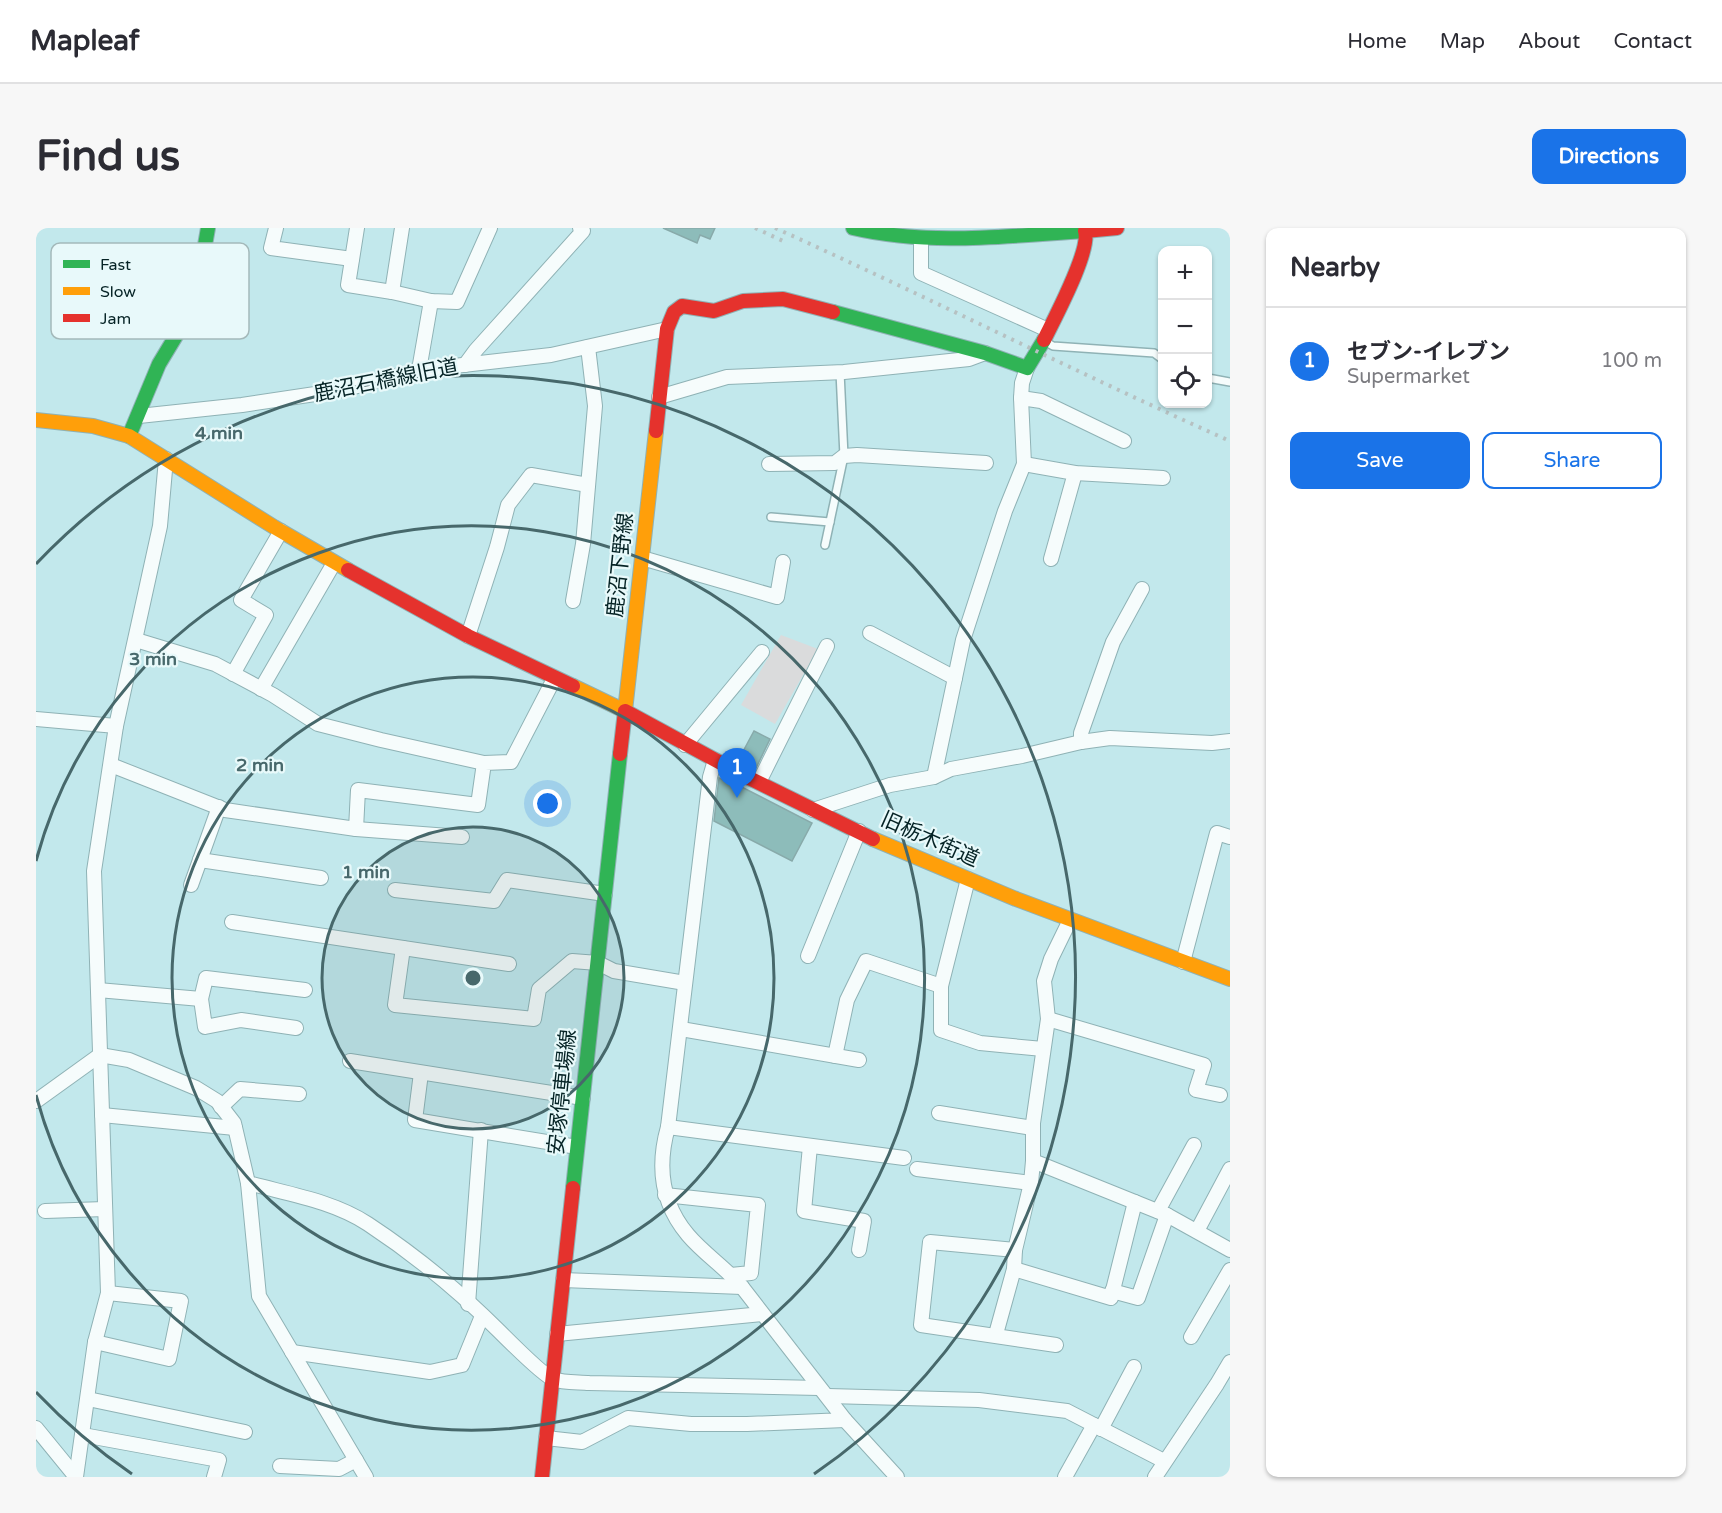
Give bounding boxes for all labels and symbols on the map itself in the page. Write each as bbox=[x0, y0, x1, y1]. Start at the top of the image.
legend bbox=[51, 243, 249, 339]
text: Fast bbox=[100, 255, 131, 275]
text: Slow bbox=[100, 282, 136, 302]
text: Jam bbox=[100, 309, 131, 329]
street label: 鹿沼石橋線旧道 bbox=[312, 354, 461, 407]
text: 4 min bbox=[195, 422, 243, 444]
street label: 鹿沼下野線 bbox=[603, 512, 638, 619]
text: 3 min bbox=[129, 648, 177, 670]
pin: 1 bbox=[718, 748, 756, 798]
text: 2 min bbox=[236, 754, 284, 776]
your location bbox=[533, 789, 562, 818]
street label: 旧栃木街道 bbox=[877, 807, 983, 872]
text: 1 min bbox=[342, 861, 390, 883]
centre of rings bbox=[463, 968, 483, 988]
street label: 安塚停車場線 bbox=[543, 1028, 582, 1156]

